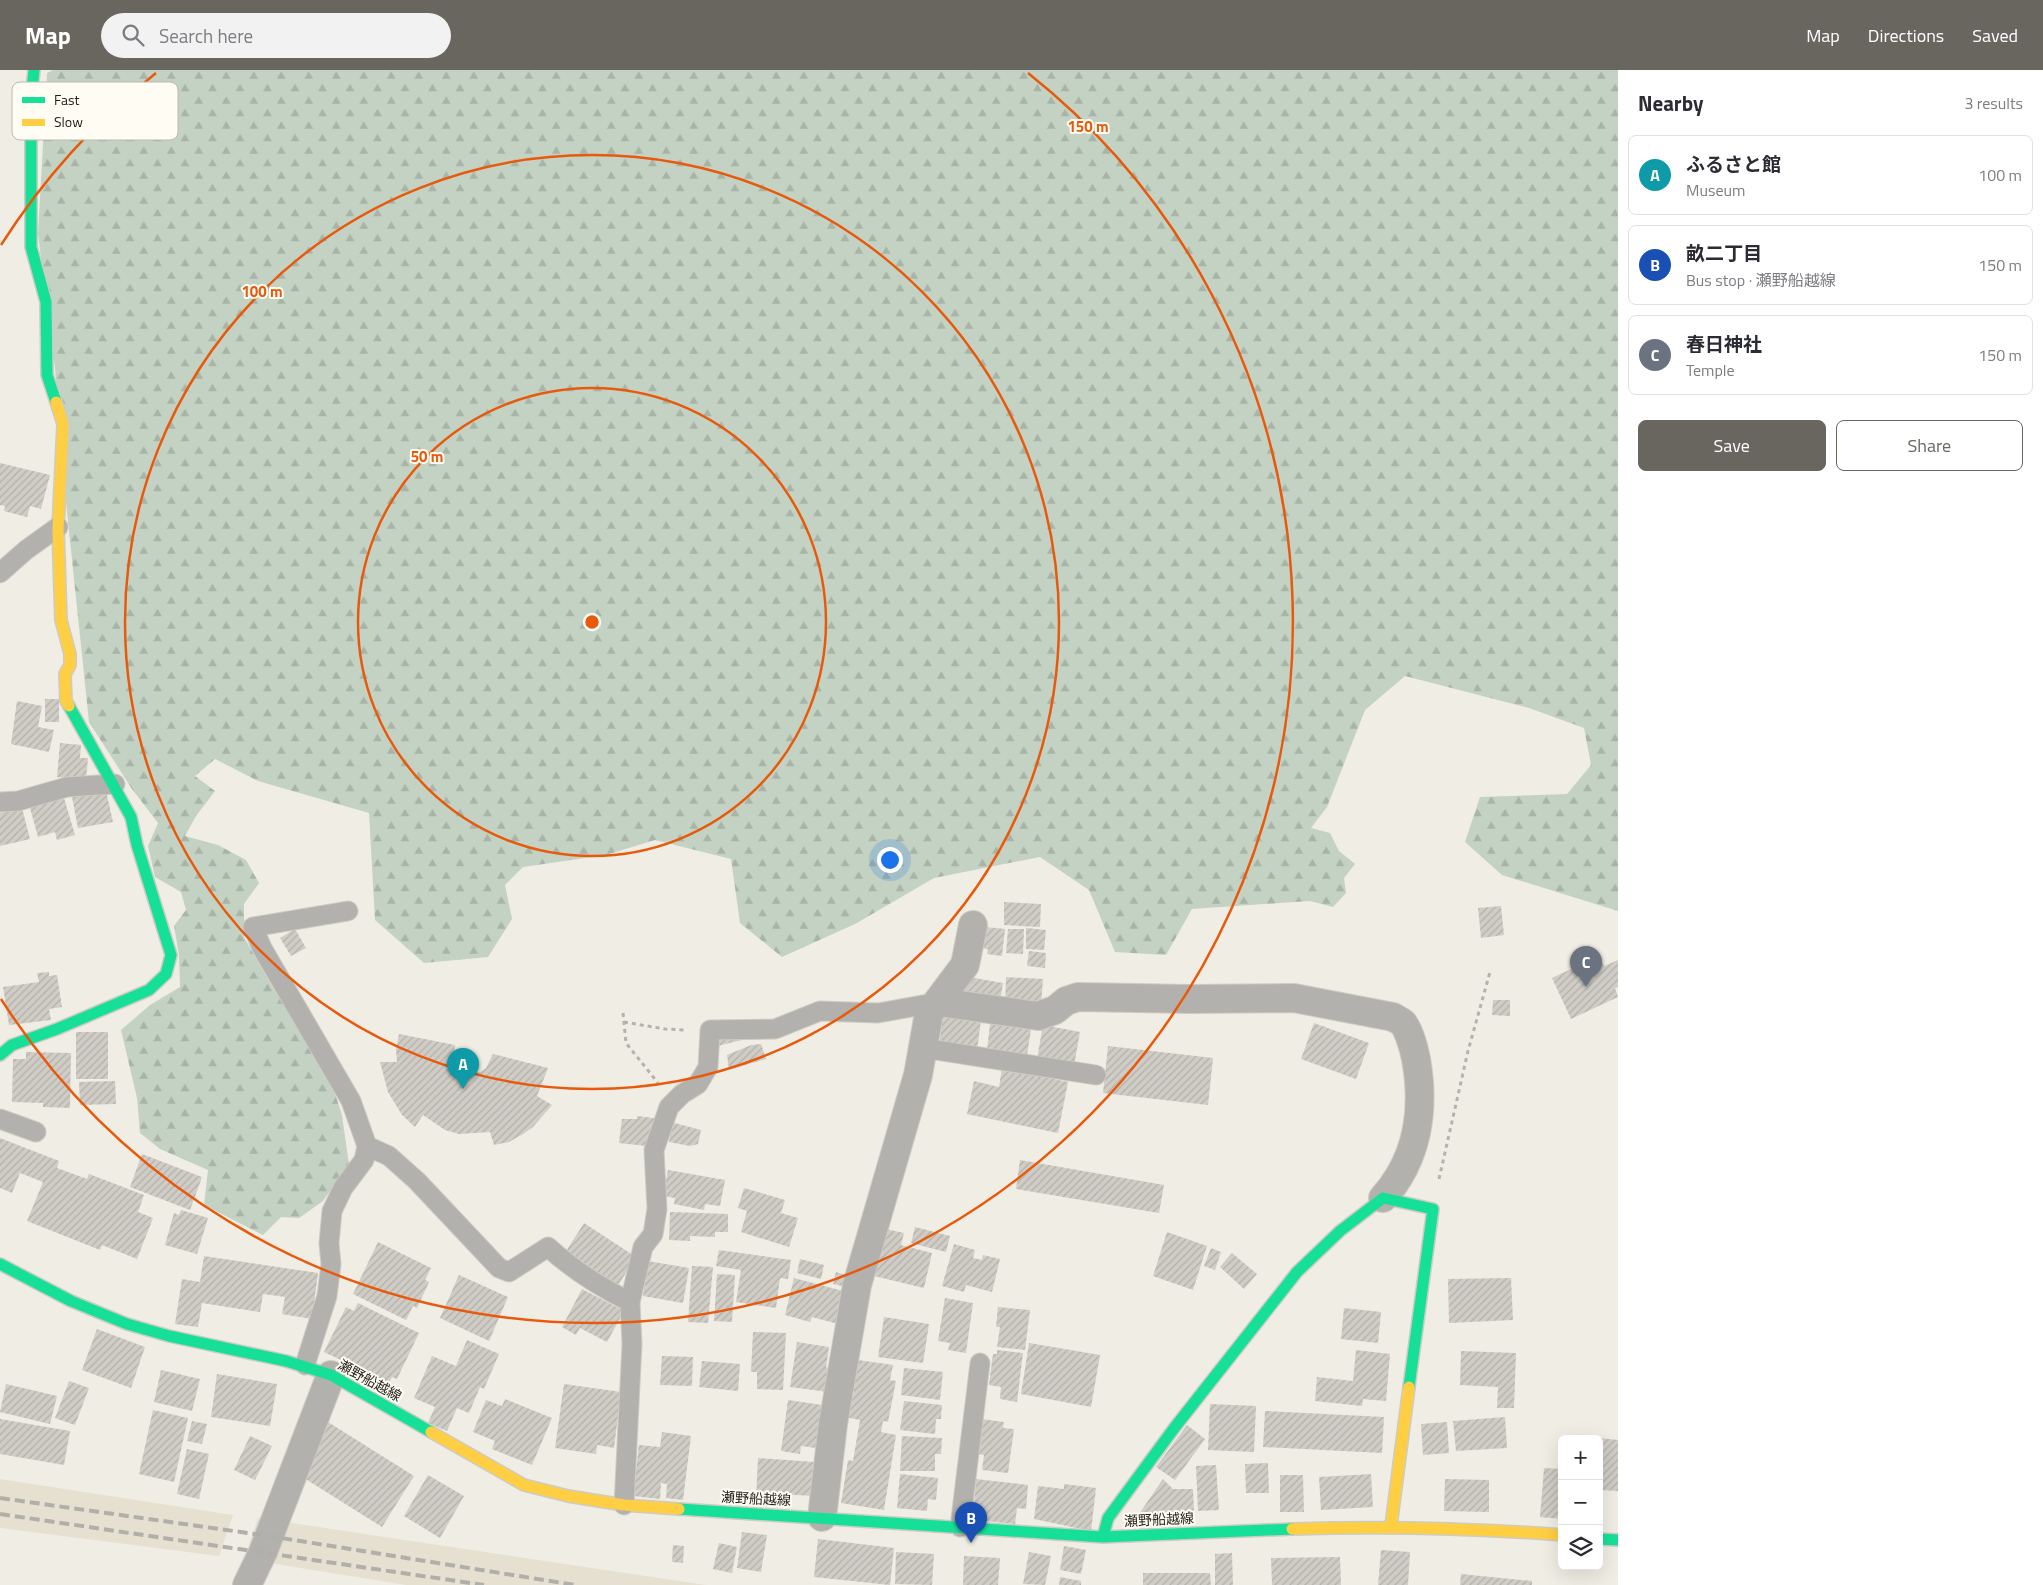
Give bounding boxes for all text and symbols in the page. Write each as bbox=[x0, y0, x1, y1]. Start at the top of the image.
search box bbox=[101, 13, 451, 58]
text: Map bbox=[25, 17, 71, 53]
icon: search bbox=[119, 21, 147, 49]
text: Search here bbox=[159, 21, 253, 50]
text: Map bbox=[1806, 22, 1840, 49]
text: Directions bbox=[1868, 22, 1944, 49]
text: Saved bbox=[1972, 22, 2018, 49]
legend bbox=[12, 82, 178, 140]
text: Nearby bbox=[1638, 87, 1703, 119]
text: Fast bbox=[54, 89, 79, 110]
text: 3 results bbox=[1964, 91, 2023, 115]
text: Slow bbox=[54, 111, 83, 132]
text: 150 m bbox=[1067, 115, 1109, 138]
text: ふるさと館 bbox=[1686, 149, 1781, 178]
text: A bbox=[1650, 163, 1660, 187]
text: 100 m bbox=[1978, 163, 2022, 187]
text: Museum bbox=[1686, 178, 1745, 202]
text: 畝二丁目 bbox=[1686, 238, 1762, 267]
text: B bbox=[1650, 253, 1660, 277]
text: 150 m bbox=[1978, 253, 2022, 277]
text: Bus stop · 瀬野船越線 bbox=[1686, 268, 1836, 292]
text: 100 m bbox=[241, 280, 283, 303]
text: 春日神社 bbox=[1686, 329, 1762, 358]
text: C bbox=[1651, 343, 1659, 367]
text: 150 m bbox=[1978, 343, 2022, 367]
text: Temple bbox=[1686, 358, 1735, 382]
button: Save bbox=[1638, 420, 1826, 471]
button: Share bbox=[1836, 420, 2023, 471]
text: 50 m bbox=[411, 445, 443, 468]
centre of rings bbox=[583, 613, 601, 631]
your location bbox=[877, 847, 903, 873]
pin: C bbox=[1570, 946, 1602, 987]
pin: A bbox=[447, 1048, 479, 1089]
street label: 瀬野船越線 bbox=[334, 1354, 406, 1406]
map controls bbox=[1558, 1435, 1603, 1570]
button: + bbox=[1558, 1435, 1603, 1480]
button: − bbox=[1558, 1480, 1603, 1525]
street label: 瀬野船越線 bbox=[720, 1486, 792, 1510]
pin: B bbox=[955, 1502, 987, 1543]
street label: 瀬野船越線 bbox=[1123, 1507, 1195, 1531]
button: layers bbox=[1558, 1525, 1603, 1570]

